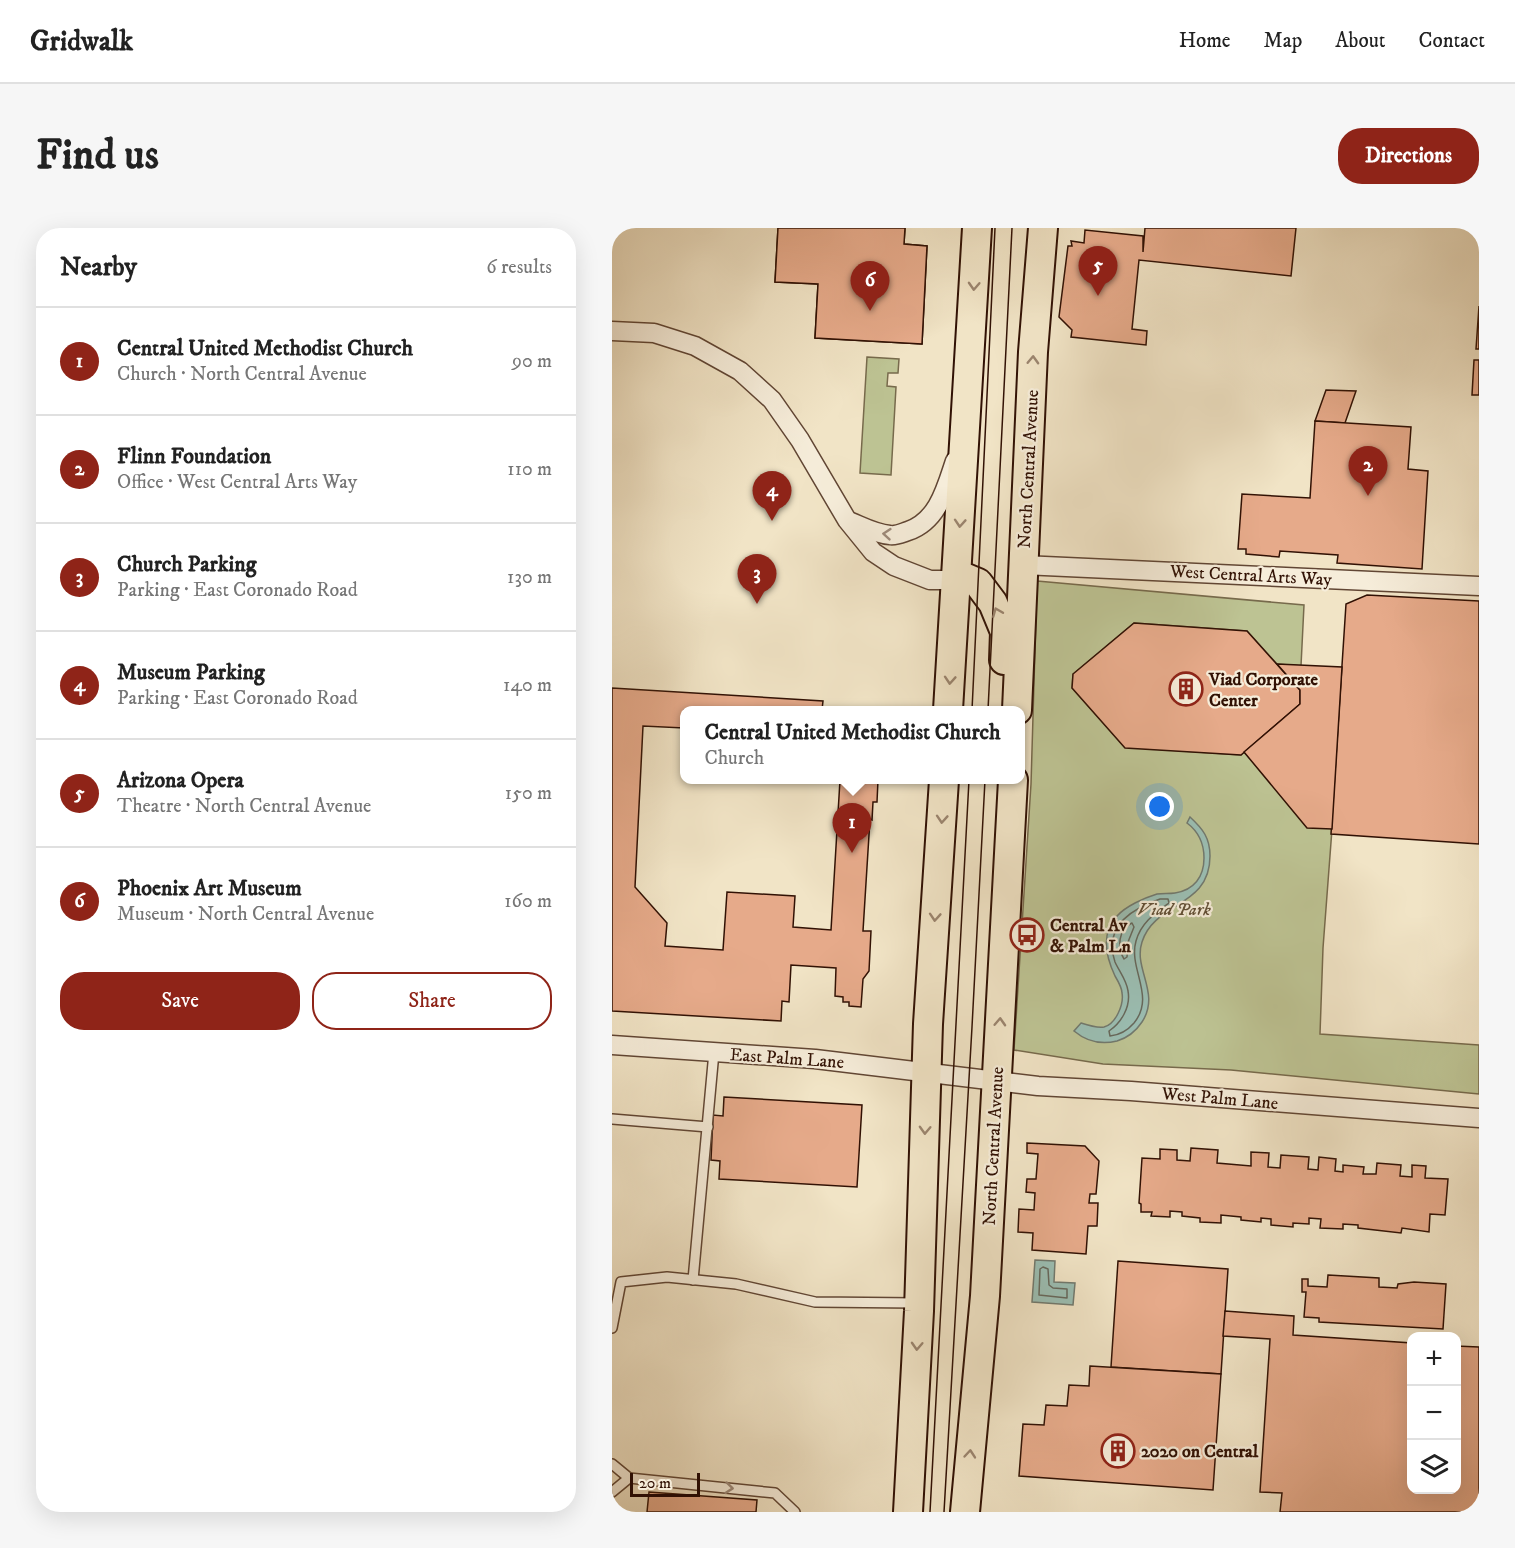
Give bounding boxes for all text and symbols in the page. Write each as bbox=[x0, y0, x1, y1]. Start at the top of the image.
text: Gridwalk bbox=[30, 24, 133, 59]
text: Home bbox=[1179, 28, 1231, 54]
text: Map bbox=[1264, 28, 1302, 54]
text: About bbox=[1335, 28, 1386, 54]
text: Contact bbox=[1419, 28, 1485, 54]
button: Directions bbox=[1338, 128, 1479, 184]
text: Find us bbox=[36, 130, 159, 182]
pin: 5 bbox=[1078, 247, 1118, 296]
text: Nearby bbox=[60, 251, 137, 284]
text: 6 results bbox=[486, 255, 552, 280]
pin: 6 bbox=[850, 262, 890, 311]
one-way arrow bbox=[967, 282, 980, 291]
text: Central United Methodist Church bbox=[117, 335, 413, 362]
text: 1 bbox=[76, 349, 83, 374]
text: 90 m bbox=[512, 349, 552, 374]
one-way arrow bbox=[1026, 356, 1039, 365]
text: Church · North Central Avenue bbox=[117, 362, 367, 387]
street label: North Central Avenue bbox=[1014, 389, 1044, 549]
text: Flinn Foundation bbox=[117, 443, 271, 470]
pin: 2 bbox=[1348, 446, 1388, 496]
text: 2 bbox=[75, 457, 84, 482]
text: 110 m bbox=[507, 457, 552, 482]
text: Office · West Central Arts Way bbox=[117, 470, 357, 495]
pin: 4 bbox=[752, 472, 792, 521]
one-way arrow bbox=[954, 519, 967, 528]
one-way arrow bbox=[882, 528, 892, 541]
text: Church Parking bbox=[117, 551, 256, 578]
pin: 3 bbox=[738, 554, 776, 604]
street label: West Central Arts Way bbox=[1168, 561, 1333, 591]
text: 3 bbox=[76, 565, 83, 590]
text: 130 m bbox=[507, 565, 552, 590]
text: Parking · East Coronado Road bbox=[117, 578, 358, 603]
one-way arrow bbox=[992, 607, 1004, 618]
text: Museum Parking bbox=[117, 659, 265, 686]
place label: Viad Corporate Center bbox=[1208, 669, 1319, 712]
building icon: Viad Corporate Center bbox=[1168, 671, 1204, 707]
text: 4 bbox=[74, 673, 85, 698]
text: 140 m bbox=[503, 673, 552, 698]
one-way arrow bbox=[944, 676, 957, 685]
text: Parking · East Coronado Road bbox=[117, 686, 358, 711]
popup bbox=[680, 706, 1025, 784]
text: Central United Methodist Church bbox=[704, 719, 1001, 746]
text: Church bbox=[704, 746, 764, 771]
text: Arizona Opera bbox=[117, 767, 244, 794]
text: 5 bbox=[75, 781, 84, 806]
text: 150 m bbox=[505, 781, 552, 806]
your location bbox=[1145, 792, 1174, 821]
text: Theatre · North Central Avenue bbox=[117, 794, 371, 819]
pin: 1 bbox=[832, 804, 872, 853]
one-way arrow bbox=[935, 814, 948, 823]
text: Phoenix Art Museum bbox=[117, 875, 302, 902]
text: 6 bbox=[74, 889, 85, 914]
text: 160 m bbox=[504, 889, 552, 914]
park label: Viad Park bbox=[1137, 899, 1211, 921]
text: Museum · North Central Avenue bbox=[117, 902, 374, 927]
one-way arrow bbox=[929, 912, 942, 921]
place label: Central Av & Palm Ln bbox=[1050, 915, 1132, 958]
bus stop icon: Central Av & Palm Ln bbox=[1009, 917, 1045, 953]
button: Save bbox=[60, 972, 300, 1030]
button: Share bbox=[312, 972, 552, 1030]
one-way arrow bbox=[994, 1017, 1007, 1026]
street label: East Palm Lane bbox=[729, 1044, 845, 1074]
street label: North Central Avenue bbox=[979, 1066, 1009, 1226]
street label: West Palm Lane bbox=[1160, 1083, 1279, 1115]
one-way arrow bbox=[919, 1126, 932, 1135]
map controls bbox=[1407, 1332, 1461, 1494]
button: + bbox=[1407, 1332, 1461, 1386]
one-way arrow bbox=[910, 1341, 923, 1350]
button: − bbox=[1407, 1386, 1461, 1440]
building icon: 2020 on Central bbox=[1100, 1433, 1136, 1469]
button: layers bbox=[1407, 1440, 1461, 1494]
place label: 2020 on Central bbox=[1141, 1441, 1259, 1463]
one-way arrow bbox=[963, 1449, 976, 1458]
scale bar bbox=[630, 1470, 700, 1498]
text: 20 m bbox=[639, 1473, 671, 1493]
one-way arrow bbox=[724, 1481, 733, 1494]

